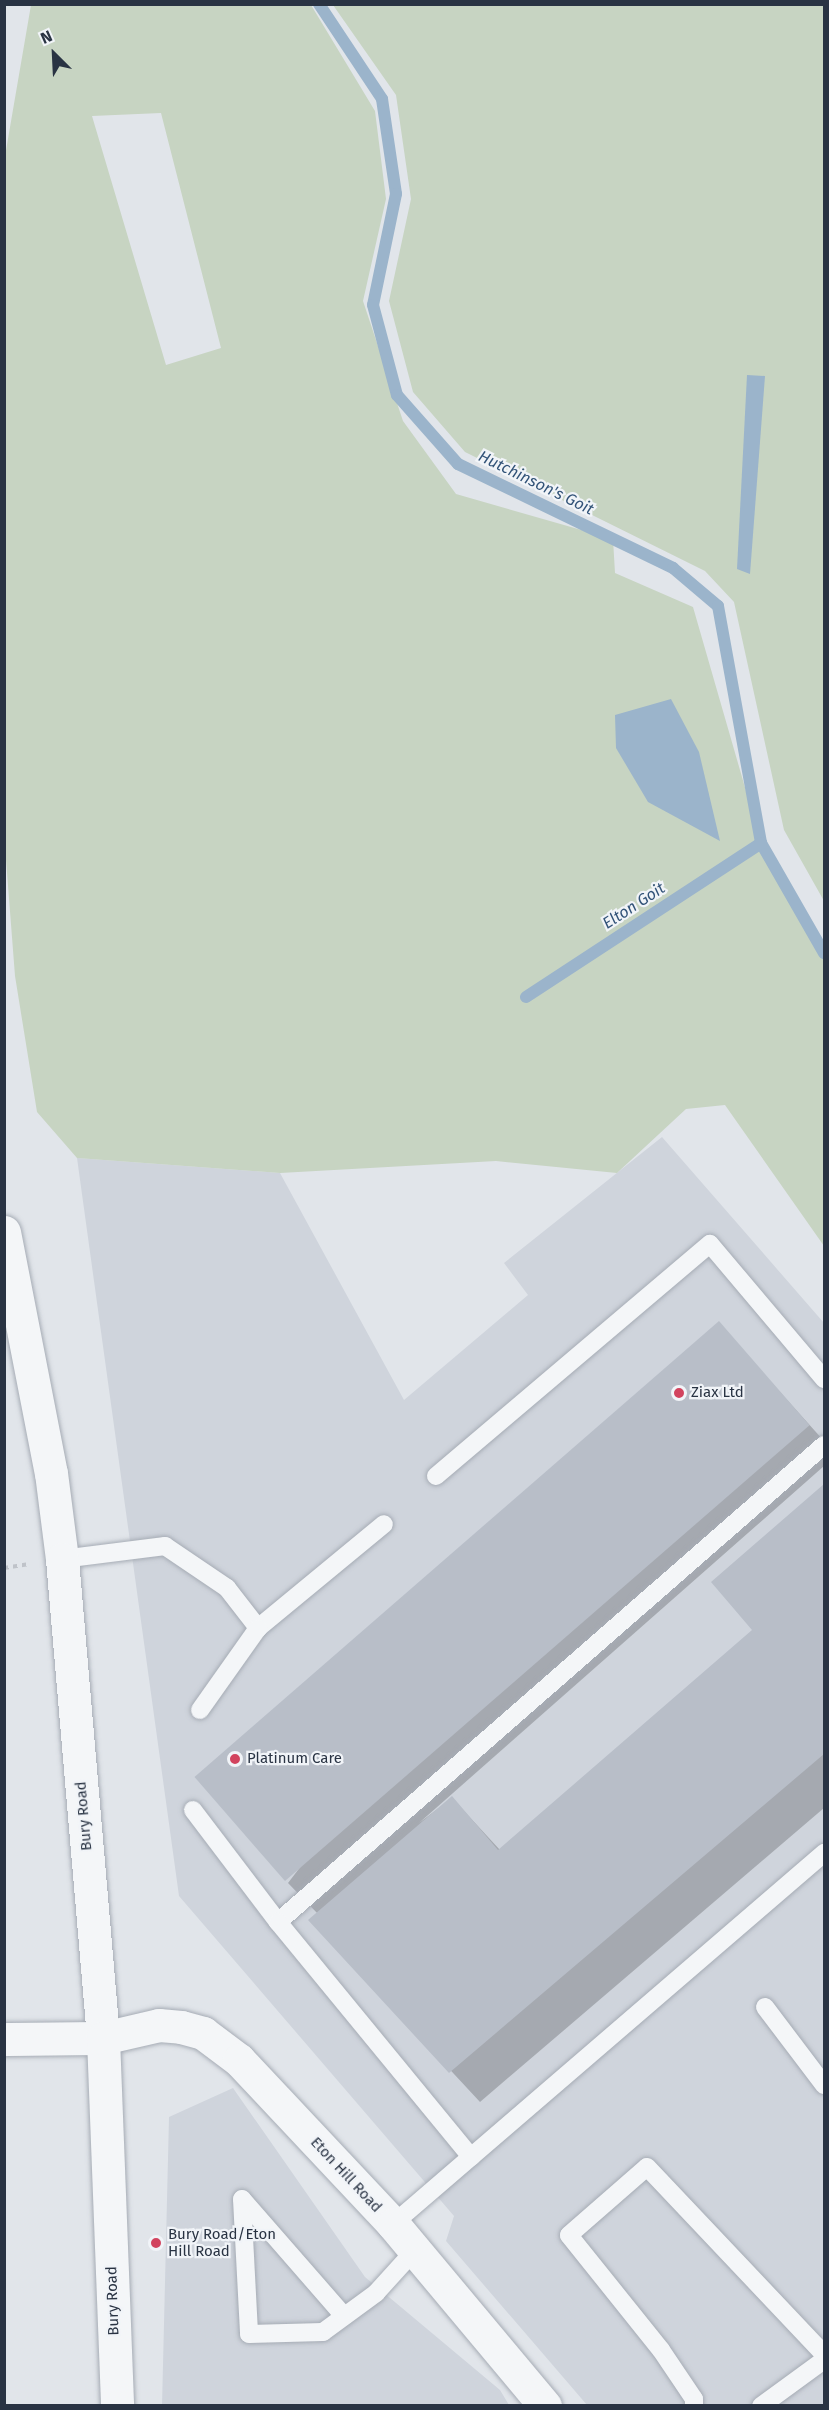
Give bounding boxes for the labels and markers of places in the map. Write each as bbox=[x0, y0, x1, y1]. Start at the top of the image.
place label: Ziax Ltd bbox=[691, 1384, 744, 1402]
marker: Ziax Ltd bbox=[672, 1386, 686, 1400]
place label: Platinum Care bbox=[247, 1750, 342, 1768]
marker: Platinum Care bbox=[228, 1752, 242, 1766]
place label: Bury Road/Eton Hill Road bbox=[168, 2225, 276, 2260]
marker: Bury Road/Eton Hill Road bbox=[149, 2236, 163, 2250]

